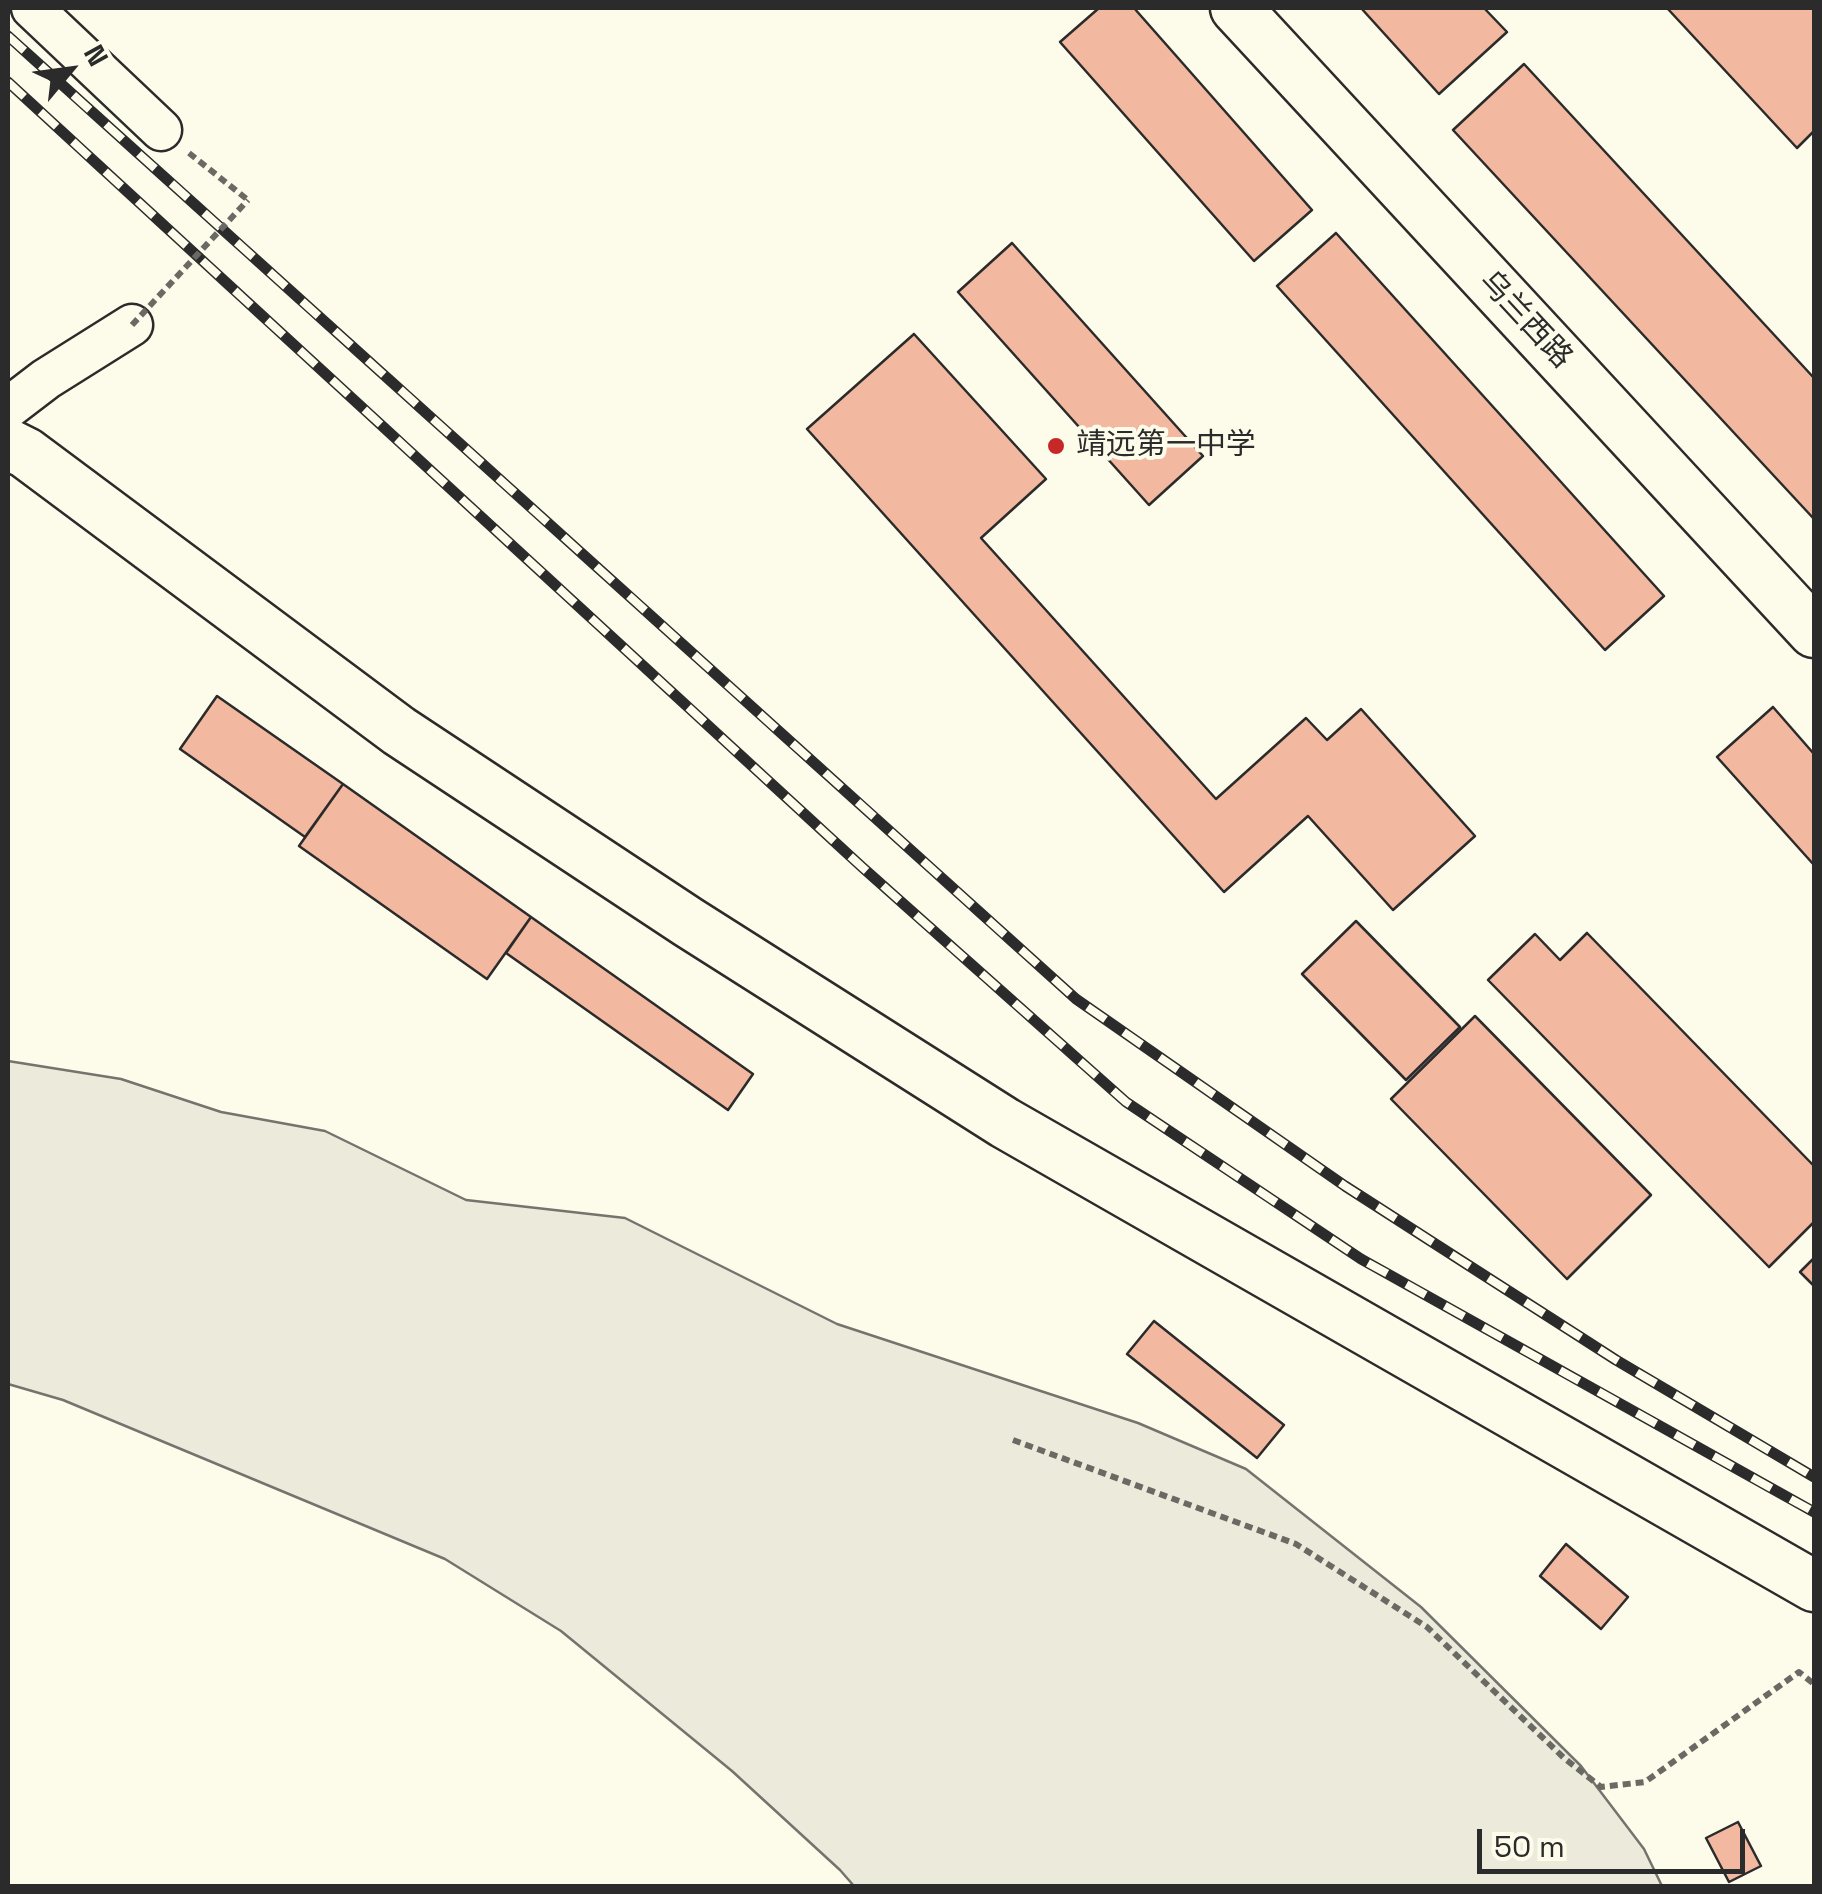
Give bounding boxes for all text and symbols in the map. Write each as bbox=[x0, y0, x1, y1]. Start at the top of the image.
north arrow bbox=[20, 20, 120, 120]
text: N bbox=[76, 39, 117, 72]
street label: 乌兰西路 bbox=[1471, 264, 1579, 376]
place label: 靖远第一中学 bbox=[1076, 428, 1256, 464]
marker: 靖远第一中学 bbox=[1045, 435, 1067, 457]
scale bar bbox=[1482, 1809, 1750, 1871]
text: 50 m bbox=[1494, 1827, 1565, 1866]

